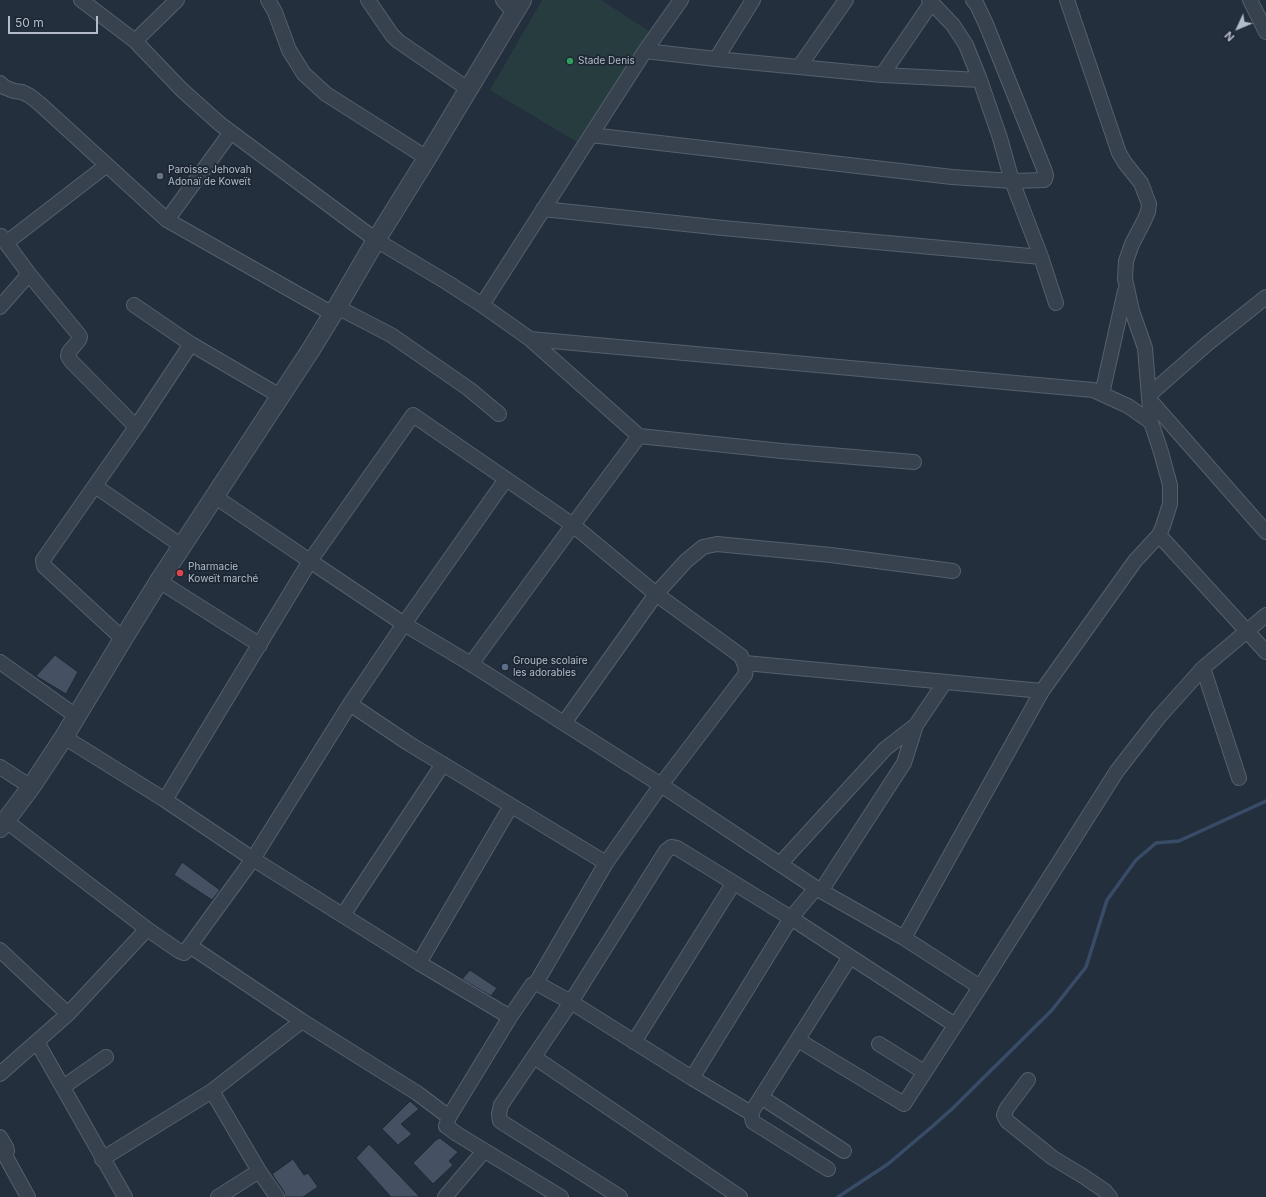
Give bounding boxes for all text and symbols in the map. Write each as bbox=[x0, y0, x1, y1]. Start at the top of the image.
scale bar bbox=[10, 8, 100, 34]
north arrow bbox=[1218, 8, 1258, 48]
text: 50 m bbox=[15, 15, 44, 30]
text: N bbox=[1221, 28, 1237, 44]
place label: Stade Denis bbox=[578, 55, 635, 67]
marker: Stade Denis bbox=[565, 56, 575, 66]
place label: Paroisse Jehovah Adonaï de Koweït bbox=[168, 164, 252, 188]
marker: Paroisse Jehovah Adonaï de Koweït bbox=[155, 171, 165, 181]
place label: Pharmacie Koweït marché bbox=[188, 561, 258, 584]
marker: Pharmacie Koweït marché bbox=[175, 568, 185, 578]
place label: Groupe scolaire les adorables bbox=[513, 655, 588, 678]
marker: Groupe scolaire les adorables bbox=[500, 662, 510, 672]

